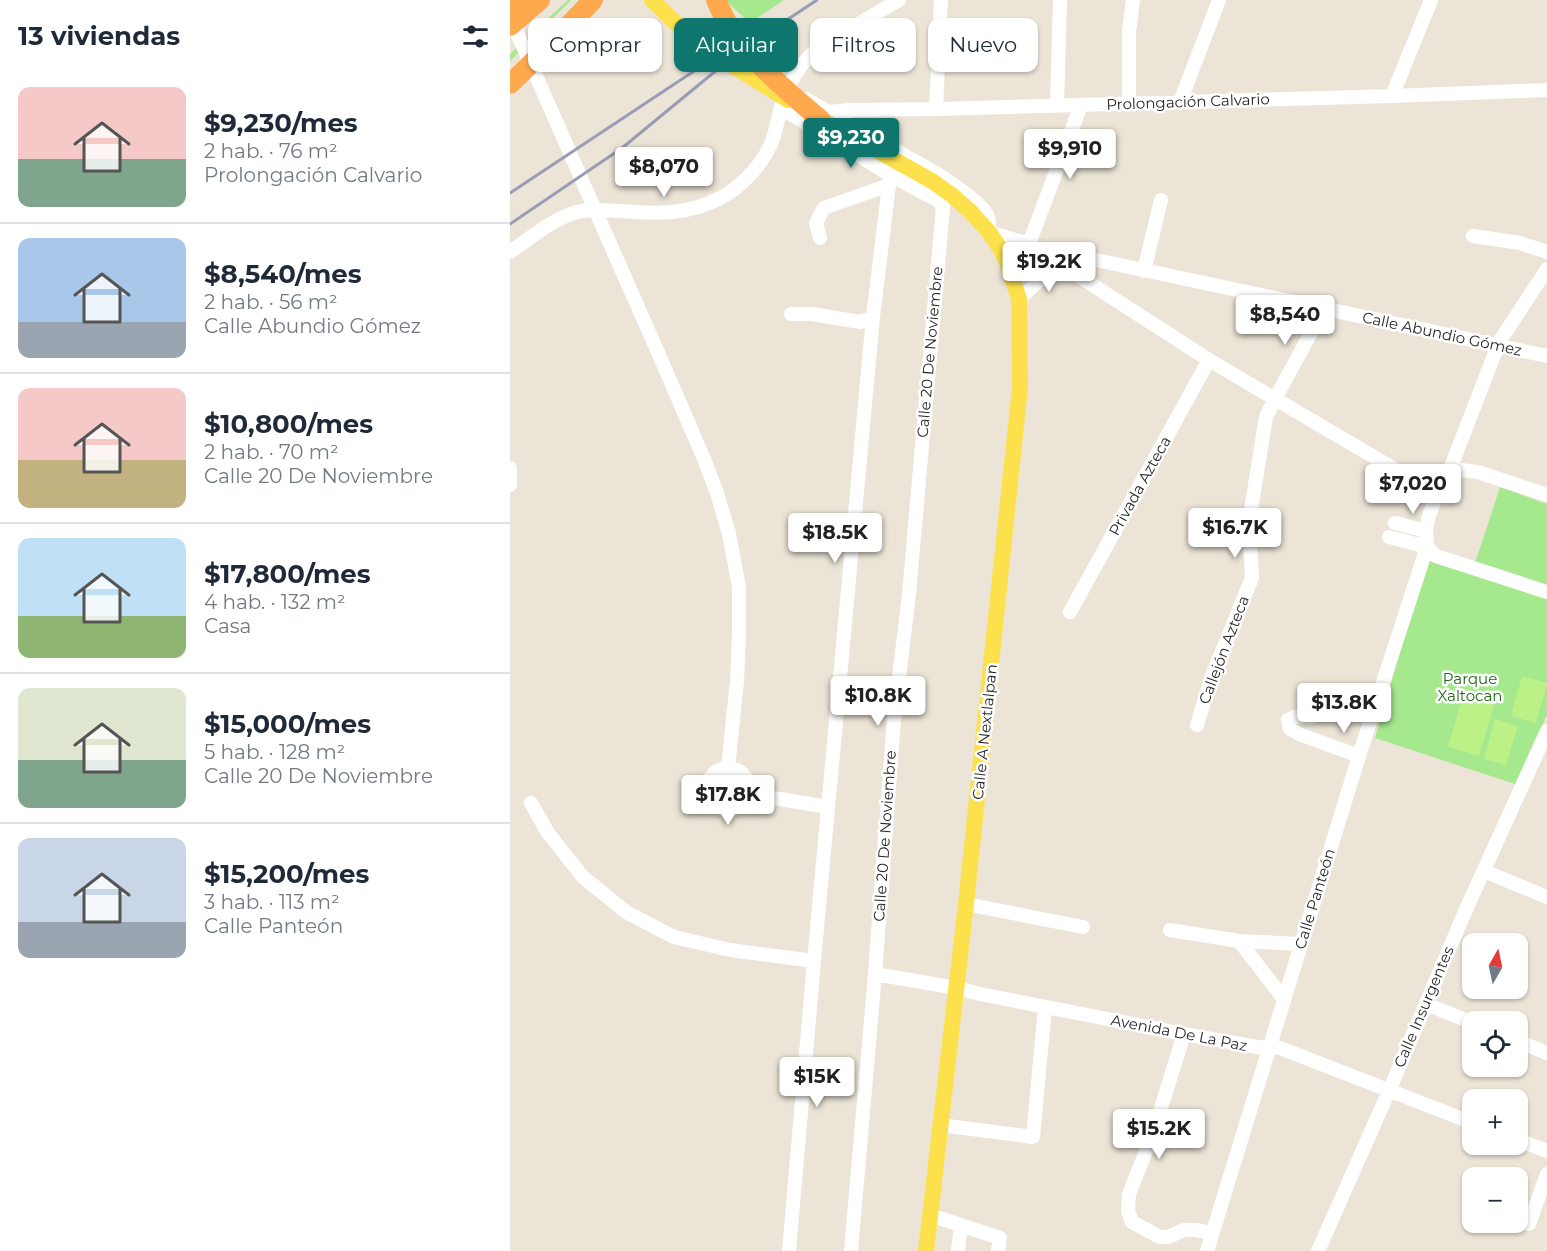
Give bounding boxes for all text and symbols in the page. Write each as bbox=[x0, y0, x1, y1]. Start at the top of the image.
chip: Comprar bbox=[528, 18, 662, 72]
chip: Alquilar bbox=[674, 18, 798, 72]
chip: Filtros bbox=[810, 18, 916, 72]
chip: Nuevo bbox=[928, 18, 1038, 72]
text: 13 viviendas bbox=[18, 20, 180, 52]
icon: filters bbox=[459, 20, 492, 53]
street label: Prolongación Calvario bbox=[1106, 89, 1270, 114]
text: $9,230/mes bbox=[204, 107, 358, 139]
icon: home bbox=[66, 111, 138, 183]
pin: $9,230 bbox=[802, 118, 900, 169]
text: $9,230 bbox=[817, 125, 885, 149]
pin: $9,910 bbox=[1021, 129, 1119, 180]
text: $9,910 bbox=[1038, 136, 1102, 160]
text: 2 hab. · 76 m² bbox=[204, 139, 338, 163]
pin: $8,070 bbox=[615, 147, 713, 198]
text: $8,070 bbox=[629, 154, 699, 178]
text: Prolongación Calvario bbox=[204, 163, 422, 187]
pin: $19.2K bbox=[1000, 242, 1098, 293]
text: $19.2K bbox=[1017, 249, 1081, 273]
text: $8,540/mes bbox=[204, 258, 361, 290]
icon: home bbox=[66, 262, 138, 334]
street label: Calle 20 De Noviembre bbox=[913, 266, 946, 438]
text: 2 hab. · 56 m² bbox=[204, 290, 338, 314]
pin: $8,540 bbox=[1236, 295, 1334, 346]
text: $8,540 bbox=[1250, 302, 1320, 326]
street label: Calle Abundio Gómez bbox=[1361, 307, 1524, 360]
text: Calle Abundio Gómez bbox=[204, 314, 421, 338]
text: $10,800/mes bbox=[204, 408, 373, 440]
icon: home bbox=[66, 412, 138, 484]
street label: Privada Azteca bbox=[1104, 433, 1175, 539]
text: 2 hab. · 70 m² bbox=[204, 440, 339, 464]
text: Calle 20 De Noviembre bbox=[204, 464, 433, 488]
pin: $7,020 bbox=[1364, 464, 1462, 515]
text: $7,020 bbox=[1379, 471, 1447, 495]
pin: $16.7K bbox=[1186, 508, 1284, 559]
pin: $18.5K bbox=[786, 513, 884, 564]
text: $16.7K bbox=[1202, 515, 1268, 539]
text: $18.5K bbox=[802, 520, 868, 544]
text: $17,800/mes bbox=[204, 558, 371, 590]
icon: home bbox=[66, 562, 138, 634]
text: 4 hab. · 132 m² bbox=[204, 590, 346, 614]
street label: Callejón Azteca bbox=[1194, 593, 1253, 707]
text: Casa bbox=[204, 614, 251, 638]
street label: Calle A Nextlalpan bbox=[968, 663, 1001, 801]
park label: Parque Xaltocan bbox=[1437, 669, 1503, 705]
pin: $10.8K bbox=[829, 676, 927, 727]
text: $10.8K bbox=[844, 683, 912, 707]
pin: $13.8K bbox=[1295, 683, 1393, 734]
text: $13.8K bbox=[1311, 690, 1377, 714]
text: $15,000/mes bbox=[204, 708, 371, 740]
icon: home bbox=[66, 712, 138, 784]
text: 5 hab. · 128 m² bbox=[204, 740, 345, 764]
street label: Calle 20 De Noviembre bbox=[869, 750, 900, 922]
text: Calle 20 De Noviembre bbox=[204, 764, 433, 788]
pin: $17.8K bbox=[679, 775, 777, 826]
text: $17.8K bbox=[695, 782, 761, 806]
street label: Calle Panteón bbox=[1290, 846, 1339, 952]
text: $15,200/mes bbox=[204, 858, 369, 890]
icon: home bbox=[66, 862, 138, 934]
text: 3 hab. · 113 m² bbox=[204, 890, 340, 914]
text: Calle Panteón bbox=[204, 914, 343, 938]
north arrow bbox=[1462, 933, 1528, 999]
map controls bbox=[1462, 933, 1528, 1233]
street label: Calle Insurgentes bbox=[1389, 943, 1458, 1070]
street label: Avenida De La Paz bbox=[1109, 1010, 1249, 1055]
button: locate bbox=[1462, 1011, 1528, 1077]
pin: $15K bbox=[781, 1057, 853, 1108]
text: $15K bbox=[793, 1064, 841, 1088]
button: + bbox=[1462, 1089, 1528, 1155]
pin: $15.2K bbox=[1110, 1109, 1208, 1160]
text: $15.2K bbox=[1127, 1116, 1191, 1140]
button: − bbox=[1462, 1167, 1528, 1233]

